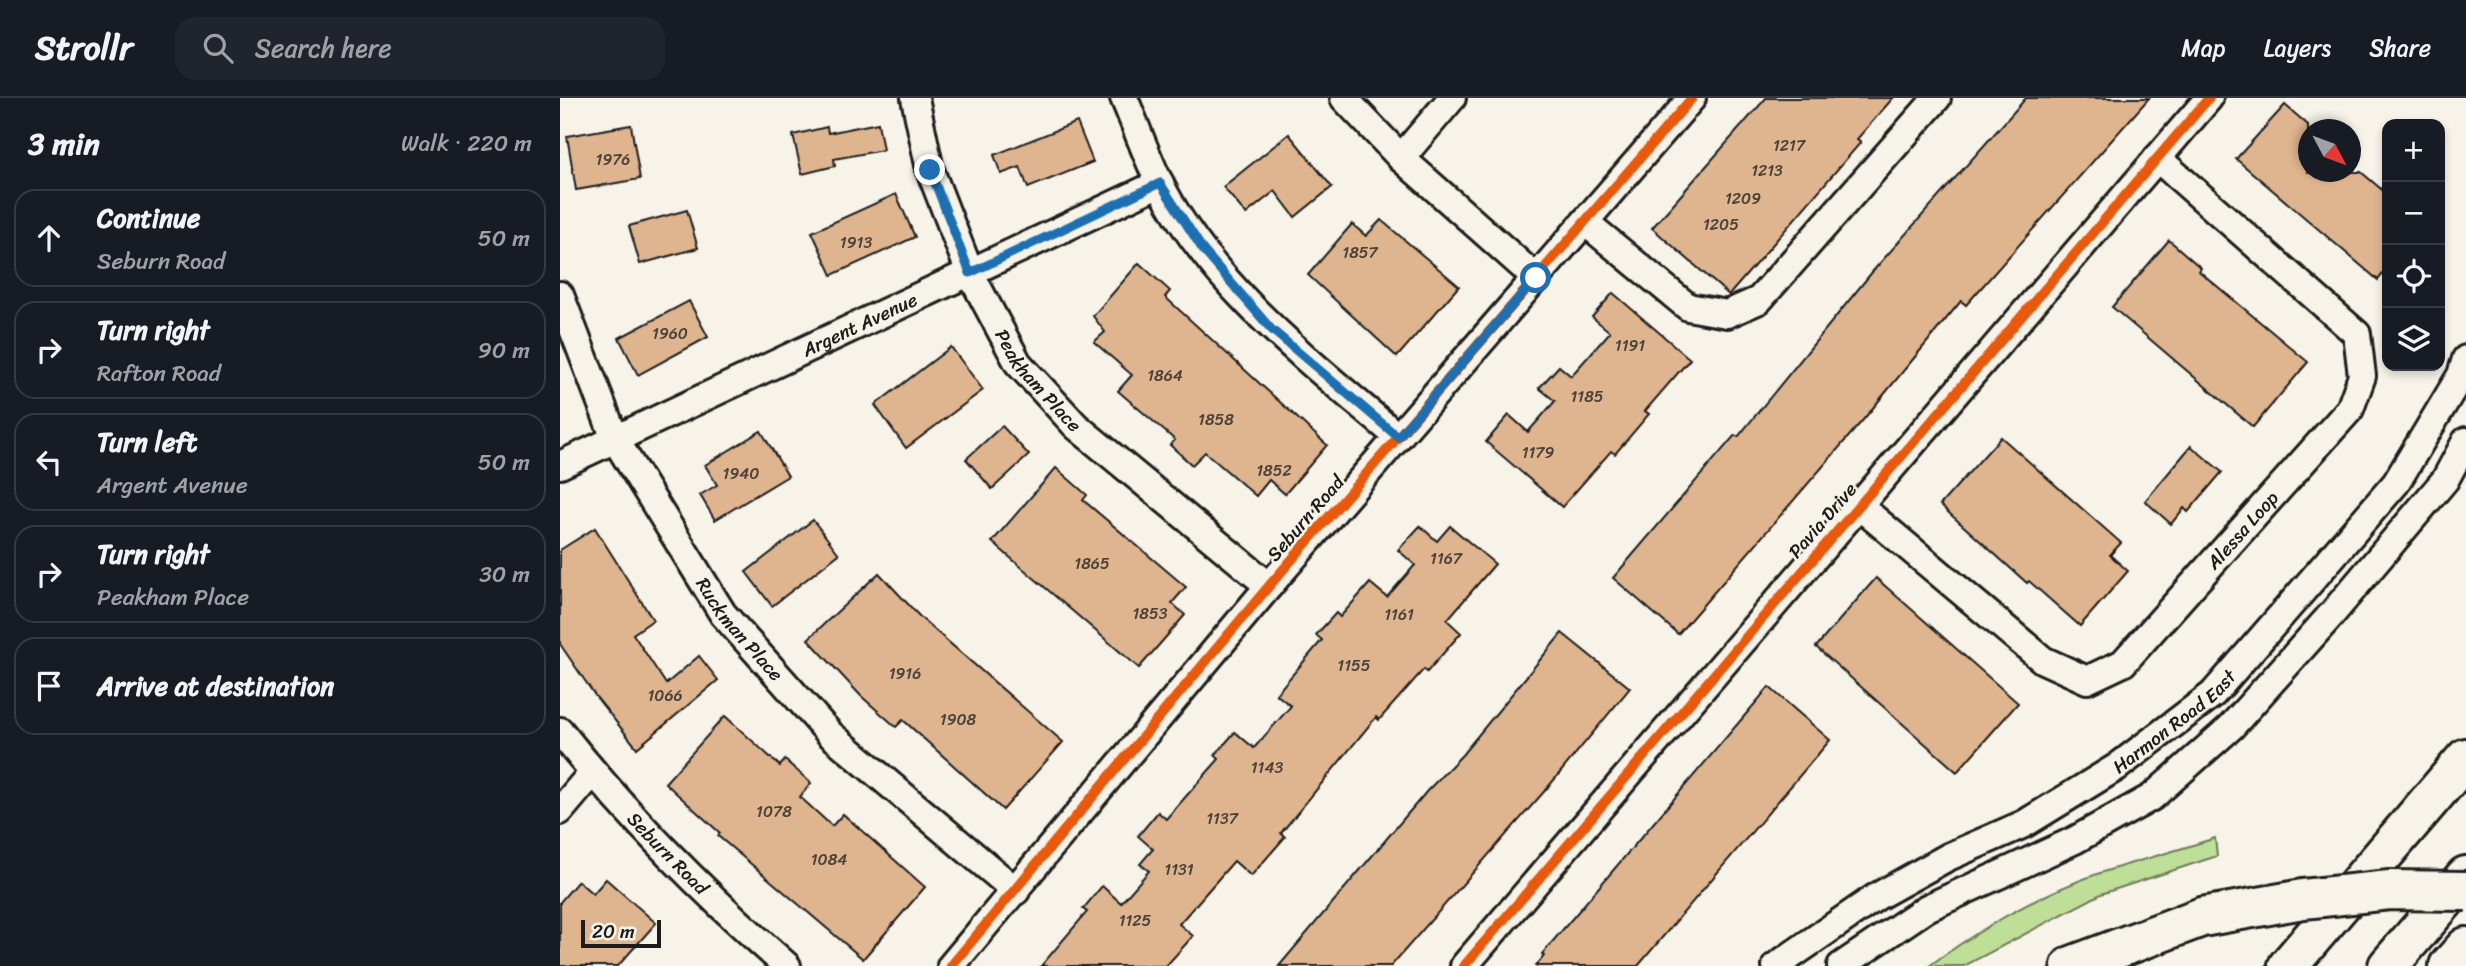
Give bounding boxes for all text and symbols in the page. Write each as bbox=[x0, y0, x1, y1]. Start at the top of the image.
search box bbox=[175, 17, 665, 80]
text: Strollr bbox=[35, 19, 133, 77]
text: Search here bbox=[255, 25, 392, 71]
text: Map bbox=[2181, 27, 2226, 69]
text: Layers bbox=[2264, 27, 2331, 69]
text: Share bbox=[2369, 27, 2431, 69]
icon: search bbox=[199, 29, 237, 67]
text: 3 min bbox=[28, 117, 100, 171]
north arrow bbox=[2298, 119, 2361, 182]
map controls bbox=[2382, 119, 2445, 371]
button: + bbox=[2382, 119, 2445, 182]
text: Walk · 220 m bbox=[401, 123, 532, 164]
house number: 1217 bbox=[1773, 131, 1806, 160]
house number: 1976 bbox=[596, 145, 630, 174]
route end bbox=[914, 154, 945, 185]
house number: 1213 bbox=[1751, 156, 1783, 185]
button: − bbox=[2382, 182, 2445, 245]
house number: 1209 bbox=[1725, 184, 1761, 213]
text: Continue bbox=[97, 195, 200, 241]
house number: 1205 bbox=[1703, 210, 1739, 239]
text: 50 m bbox=[478, 218, 530, 259]
icon: ahead bbox=[30, 219, 68, 257]
house number: 1913 bbox=[840, 228, 872, 257]
house number: 1857 bbox=[1342, 238, 1379, 267]
text: Seburn Road bbox=[97, 241, 225, 282]
button: locate bbox=[2382, 245, 2445, 308]
route start bbox=[1520, 262, 1551, 293]
street label: Argent Avenue bbox=[795, 283, 923, 367]
text: Turn right bbox=[97, 307, 210, 353]
button: layers bbox=[2382, 308, 2445, 371]
house number: 1960 bbox=[652, 319, 688, 348]
street label: Peakham Place bbox=[986, 323, 1090, 440]
text: 90 m bbox=[478, 330, 530, 371]
icon: right bbox=[30, 331, 68, 369]
house number: 1191 bbox=[1615, 331, 1645, 360]
text: Rafton Road bbox=[97, 353, 221, 394]
house number: 1864 bbox=[1147, 361, 1183, 390]
house number: 1185 bbox=[1570, 382, 1604, 411]
house number: 1858 bbox=[1198, 405, 1234, 434]
text: Turn left bbox=[97, 419, 197, 465]
house number: 1179 bbox=[1522, 438, 1555, 467]
text: 50 m bbox=[478, 442, 530, 483]
icon: left bbox=[30, 443, 68, 481]
house number: 1852 bbox=[1256, 456, 1292, 485]
house number: 1940 bbox=[723, 459, 759, 488]
text: Argent Avenue bbox=[97, 465, 248, 506]
street label: Seburn Road bbox=[1258, 466, 1354, 569]
street label: Pavia Drive bbox=[1780, 474, 1865, 566]
street label: Alessa Loop bbox=[2197, 483, 2287, 578]
text: Turn right bbox=[97, 531, 210, 577]
house number: 1167 bbox=[1430, 544, 1463, 573]
house number: 1865 bbox=[1074, 549, 1110, 578]
text: 30 m bbox=[479, 554, 530, 595]
icon: right bbox=[30, 555, 68, 593]
street label: Ruckman Place bbox=[687, 571, 792, 689]
text: Peakham Place bbox=[97, 577, 249, 618]
house number: 1853 bbox=[1132, 599, 1168, 628]
house number: 1161 bbox=[1384, 600, 1414, 629]
house number: 1155 bbox=[1337, 651, 1371, 680]
house number: 1916 bbox=[889, 659, 921, 688]
street label: Harmon Road East bbox=[2105, 661, 2246, 782]
text: Arrive at destination bbox=[97, 663, 334, 709]
icon: arrive bbox=[30, 667, 68, 705]
house number: 1066 bbox=[647, 681, 683, 710]
house number: 1908 bbox=[940, 705, 977, 734]
house number: 1143 bbox=[1251, 753, 1283, 782]
house number: 1078 bbox=[756, 797, 792, 826]
street label: Seburn Road bbox=[619, 804, 718, 904]
house number: 1137 bbox=[1206, 804, 1239, 833]
house number: 1084 bbox=[811, 845, 847, 874]
house number: 1131 bbox=[1164, 855, 1194, 884]
house number: 1125 bbox=[1119, 906, 1152, 935]
text: 20 m bbox=[592, 915, 635, 948]
scale bar bbox=[581, 917, 662, 949]

